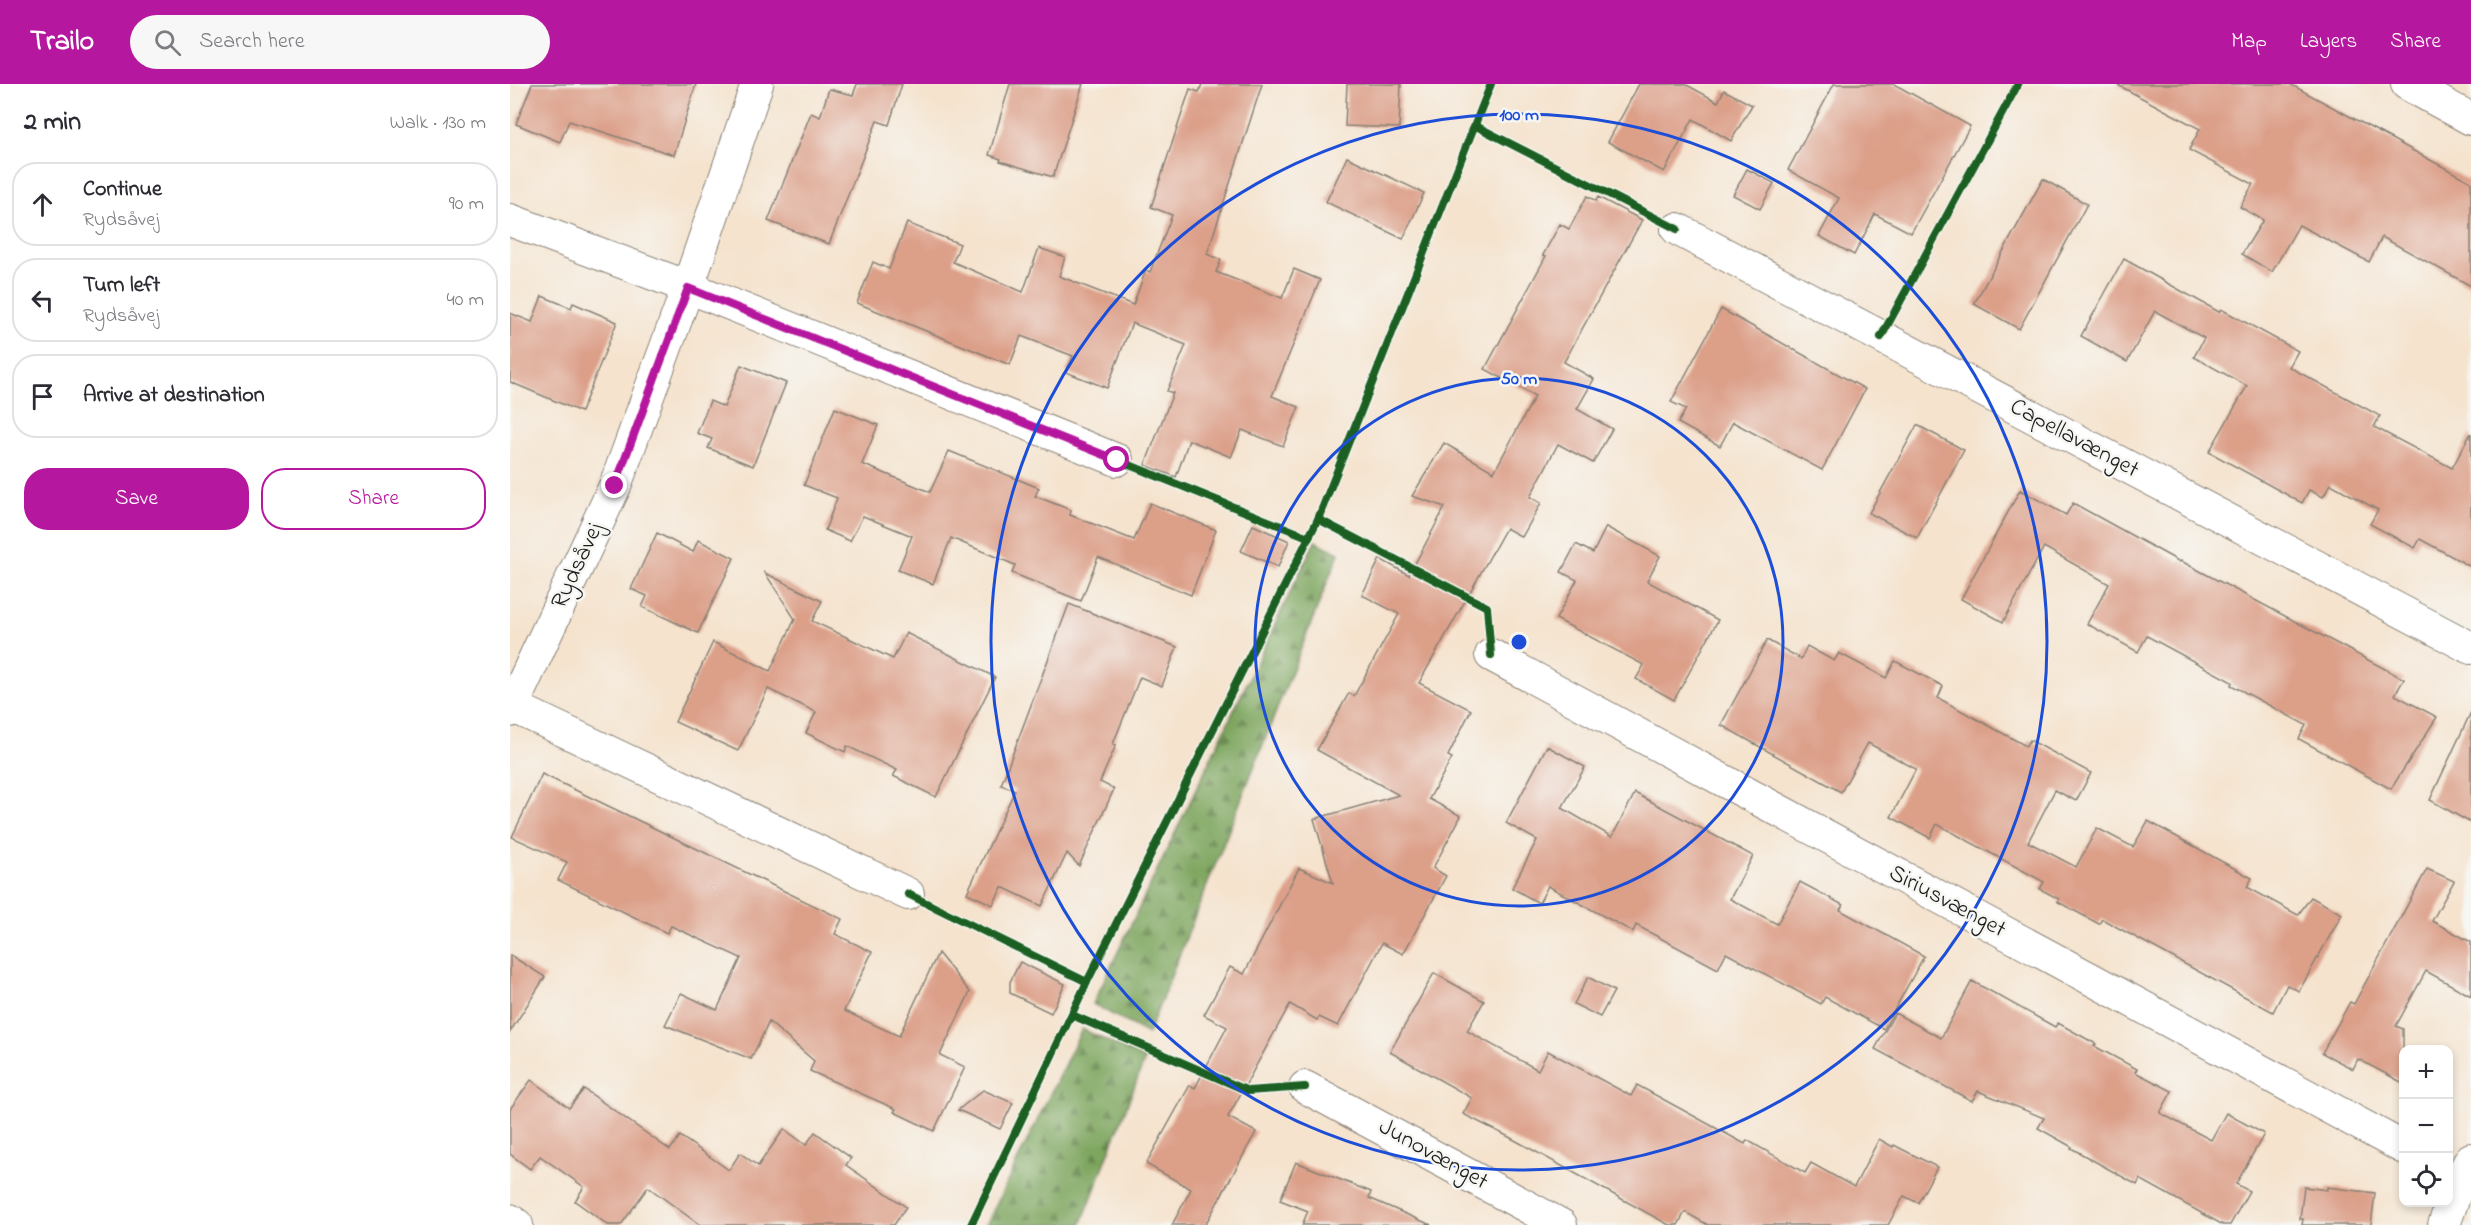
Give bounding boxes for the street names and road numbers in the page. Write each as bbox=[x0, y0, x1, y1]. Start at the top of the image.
street label: Capellavænget bbox=[2003, 390, 2145, 488]
street label: Rydsåvej bbox=[543, 516, 615, 615]
street label: Siriusvænget bbox=[1882, 856, 2012, 948]
street label: Junovænget bbox=[1372, 1110, 1494, 1200]

